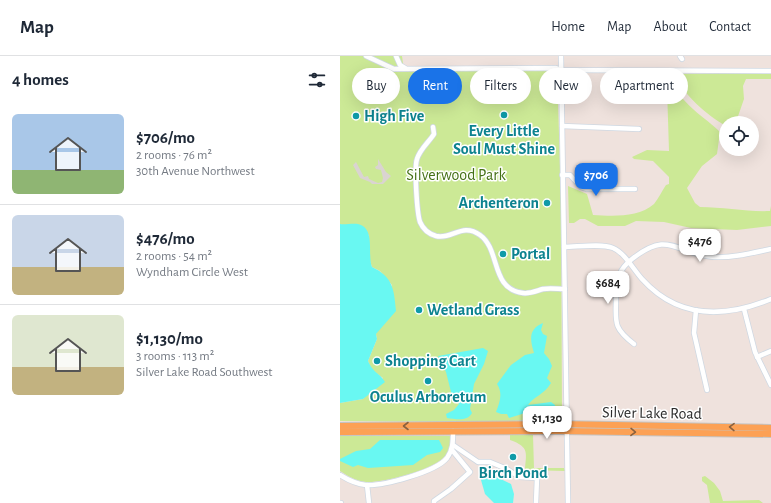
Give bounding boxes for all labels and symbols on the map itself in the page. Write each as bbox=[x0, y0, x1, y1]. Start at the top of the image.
place label: High Five bbox=[364, 108, 425, 124]
marker: Every Little Soul Must Shine bbox=[499, 110, 509, 120]
marker: High Five bbox=[351, 111, 361, 121]
place label: Every Little Soul Must Shine bbox=[453, 123, 555, 157]
pin: $706 bbox=[572, 163, 620, 197]
park label: Silverwood Park bbox=[406, 167, 506, 183]
place label: Archenteron bbox=[459, 195, 539, 211]
marker: Archenteron bbox=[542, 198, 552, 208]
pin: $476 bbox=[676, 229, 724, 263]
place label: Portal bbox=[511, 246, 550, 262]
marker: Portal bbox=[498, 249, 508, 259]
pin: $684 bbox=[584, 271, 632, 305]
place label: Wetland Grass bbox=[427, 302, 519, 318]
marker: Wetland Grass bbox=[414, 305, 424, 315]
place label: Shopping Cart bbox=[385, 353, 476, 369]
marker: Shopping Cart bbox=[372, 356, 382, 366]
marker: Oculus Arboretum bbox=[423, 376, 433, 386]
place label: Oculus Arboretum bbox=[370, 389, 486, 405]
street label: Silver Lake Road bbox=[602, 404, 702, 422]
pin: $1,130 bbox=[514, 406, 580, 440]
one-way arrow bbox=[403, 422, 409, 430]
one-way arrow bbox=[729, 423, 735, 432]
one-way arrow bbox=[630, 428, 636, 436]
marker: Birch Pond bbox=[508, 452, 518, 462]
place label: Birch Pond bbox=[478, 465, 548, 481]

